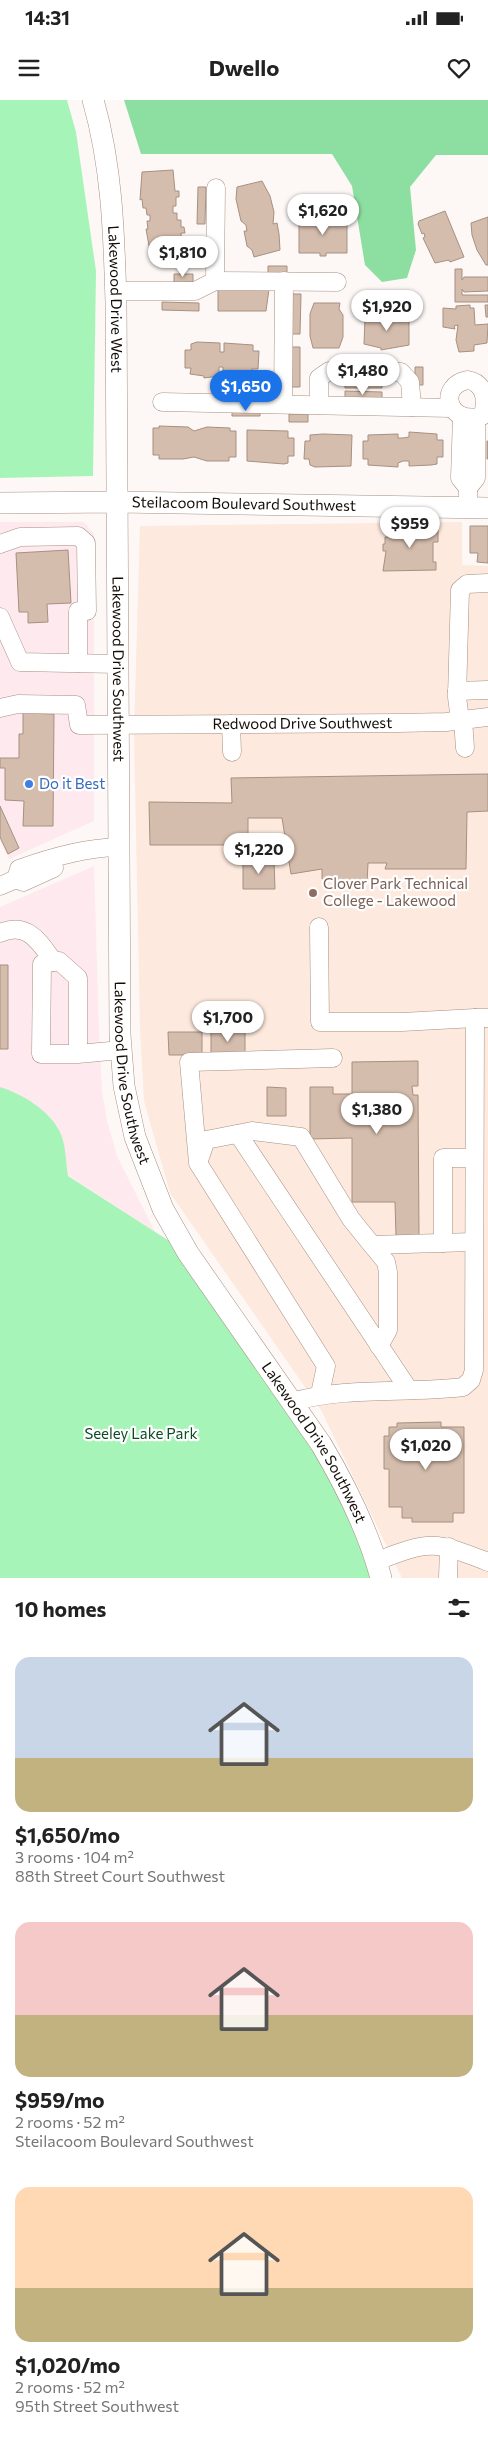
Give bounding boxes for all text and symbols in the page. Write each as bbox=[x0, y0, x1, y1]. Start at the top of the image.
text: 14:31 bbox=[25, 6, 70, 29]
icon: menu bbox=[15, 54, 43, 82]
text: Dwello bbox=[209, 54, 279, 81]
icon: heart bbox=[445, 54, 473, 82]
pin: $1,620 bbox=[282, 194, 364, 236]
text: $1,620 bbox=[298, 200, 348, 219]
street label: Lakewood Drive West bbox=[105, 225, 126, 373]
pin: $1,810 bbox=[142, 236, 224, 278]
text: $1,810 bbox=[159, 242, 207, 261]
pin: $1,920 bbox=[346, 290, 428, 332]
text: $1,920 bbox=[362, 296, 412, 315]
pin: $1,480 bbox=[322, 354, 404, 396]
text: $1,480 bbox=[338, 360, 388, 379]
pin: $1,650 bbox=[205, 370, 287, 412]
text: $1,650 bbox=[221, 376, 271, 395]
street label: Steilacoom Boulevard Southwest bbox=[132, 492, 356, 514]
pin: $959 bbox=[380, 506, 440, 549]
text: $959 bbox=[391, 513, 429, 532]
street label: Lakewood Drive Southwest bbox=[109, 576, 129, 762]
street label: Redwood Drive Southwest bbox=[212, 713, 392, 732]
place label: Do it Best bbox=[39, 774, 105, 792]
marker: Do it Best bbox=[23, 778, 35, 790]
pin: $1,220 bbox=[218, 832, 300, 875]
text: $1,220 bbox=[234, 839, 284, 858]
place label: Clover Park Technical College - Lakewood bbox=[323, 874, 468, 909]
marker: Clover Park Technical College - Lakewood bbox=[307, 887, 319, 899]
street label: Lakewood Drive Southwest bbox=[112, 981, 155, 1167]
pin: $1,700 bbox=[187, 1000, 269, 1043]
text: $1,700 bbox=[203, 1007, 253, 1026]
pin: $1,380 bbox=[336, 1092, 418, 1135]
text: $1,380 bbox=[352, 1099, 402, 1118]
street label: Lakewood Drive Southwest bbox=[259, 1358, 371, 1525]
park label: Seeley Lake Park bbox=[84, 1424, 198, 1442]
pin: $1,020 bbox=[385, 1428, 467, 1471]
text: $1,020 bbox=[401, 1435, 451, 1454]
icon: filters bbox=[445, 1594, 473, 1622]
text: 10 homes bbox=[15, 1596, 106, 1621]
icon: home bbox=[199, 1689, 289, 1779]
text: $1,650/mo bbox=[15, 1822, 120, 1847]
text: 3 rooms · 104 m² bbox=[15, 1847, 134, 1866]
text: 88th Street Court Southwest bbox=[15, 1866, 225, 1885]
icon: home bbox=[199, 1954, 289, 2044]
text: $959/mo bbox=[15, 2087, 105, 2112]
text: 2 rooms · 52 m² bbox=[15, 2112, 125, 2131]
text: Steilacoom Boulevard Southwest bbox=[15, 2131, 254, 2150]
icon: home bbox=[199, 2219, 289, 2309]
text: $1,020/mo bbox=[15, 2352, 120, 2377]
text: 2 rooms · 52 m² bbox=[15, 2377, 125, 2396]
text: 95th Street Southwest bbox=[15, 2396, 179, 2415]

